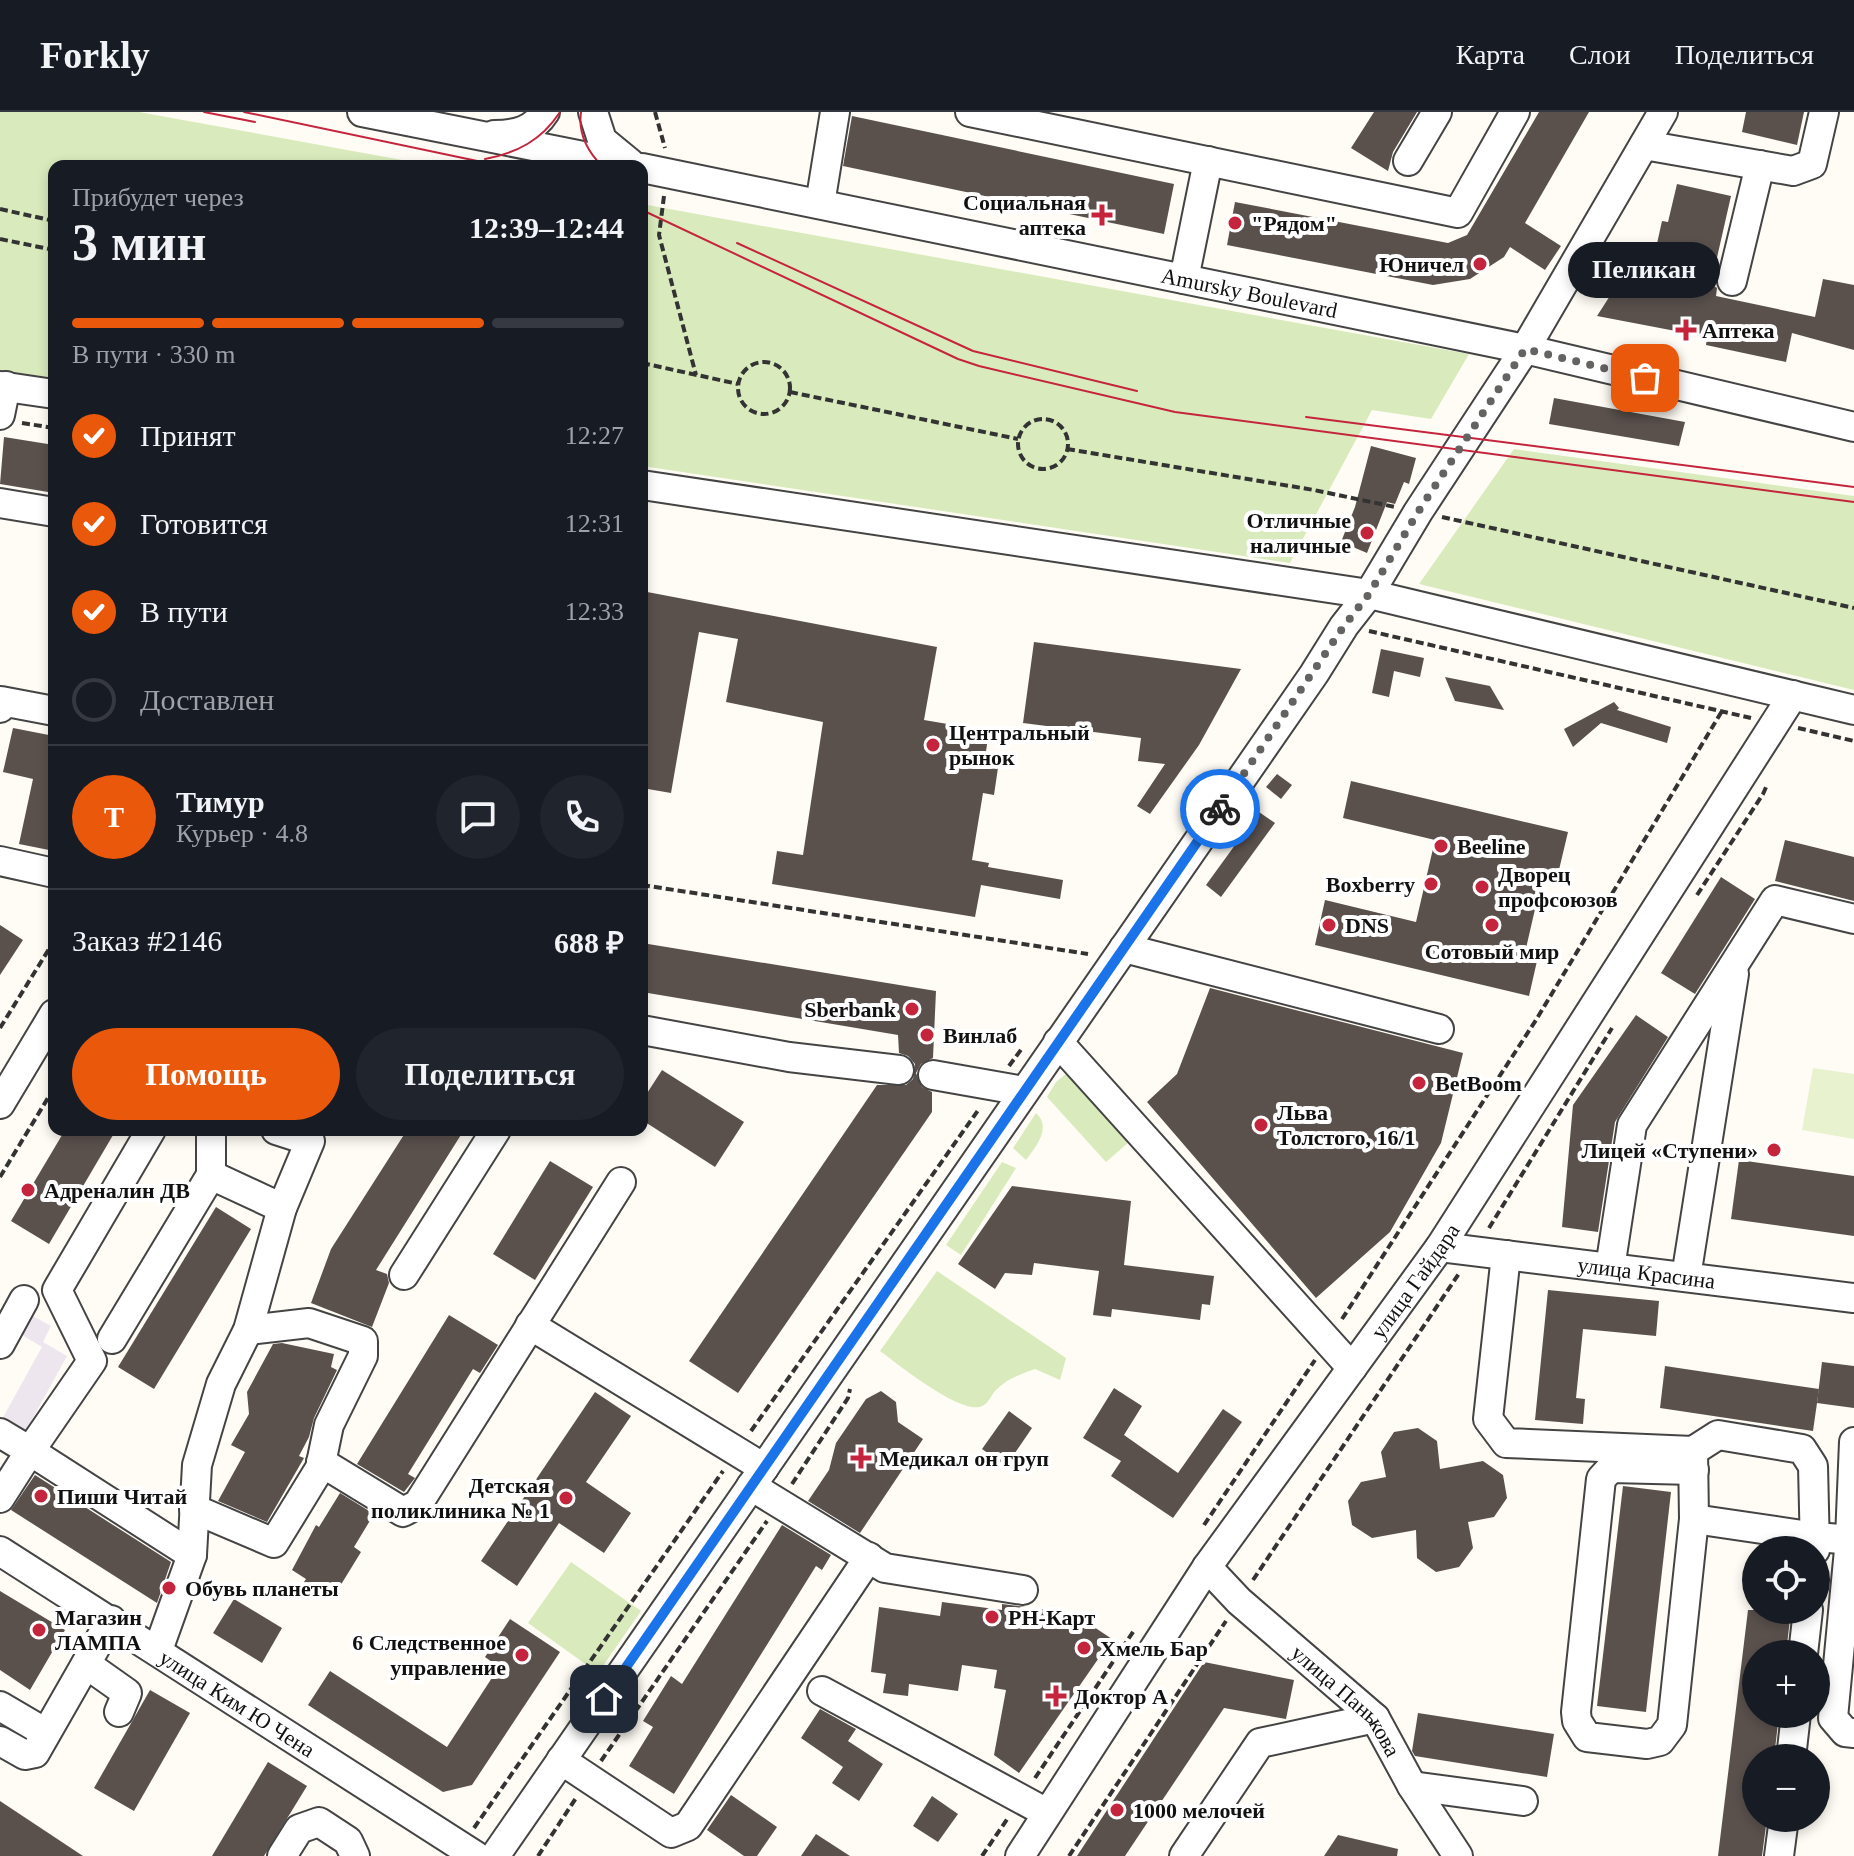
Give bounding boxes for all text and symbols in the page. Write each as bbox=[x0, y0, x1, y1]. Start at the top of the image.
text: Forkly bbox=[40, 34, 150, 76]
text: Карта bbox=[1456, 39, 1525, 70]
text: Слои bbox=[1569, 39, 1631, 70]
text: Поделиться bbox=[1675, 39, 1814, 70]
text: Прибудет через bbox=[72, 183, 244, 212]
place label: Социальная аптека bbox=[963, 190, 1086, 240]
marker: Социальная аптека bbox=[1093, 206, 1111, 224]
text: 12:39–12:44 bbox=[469, 211, 624, 244]
place label: "Рядом" bbox=[1251, 211, 1337, 236]
text: 3 мин bbox=[72, 214, 206, 271]
marker: "Рядом" bbox=[1226, 214, 1244, 232]
callout: Пеликан bbox=[1569, 242, 1721, 298]
place label: Юничел bbox=[1379, 252, 1464, 277]
marker: Юничел bbox=[1471, 255, 1489, 273]
text: Пеликан bbox=[1592, 255, 1696, 284]
street label: Amursky Boulevard bbox=[1159, 262, 1340, 323]
place label: Аптека bbox=[1702, 318, 1774, 343]
marker: Аптека bbox=[1677, 321, 1695, 339]
text: В пути · 330 m bbox=[72, 340, 235, 369]
pin bbox=[1611, 344, 1679, 412]
icon: bag bbox=[1623, 356, 1667, 400]
icon: check bbox=[72, 414, 116, 458]
text: Принят bbox=[140, 419, 236, 452]
text: 12:27 bbox=[565, 421, 624, 450]
icon: check bbox=[72, 502, 116, 546]
text: Готовится bbox=[140, 507, 268, 540]
place label: Отличные наличные bbox=[1247, 508, 1351, 558]
text: 12:31 bbox=[565, 509, 624, 538]
marker: Отличные наличные bbox=[1358, 524, 1376, 542]
icon: check bbox=[72, 590, 116, 634]
text: В пути bbox=[140, 595, 228, 628]
text: 12:33 bbox=[565, 597, 624, 626]
text: Доставлен bbox=[140, 683, 274, 716]
place label: Центральный рынок bbox=[949, 720, 1090, 770]
marker: Центральный рынок bbox=[924, 736, 942, 754]
courier bbox=[1180, 769, 1260, 849]
button: chat bbox=[436, 775, 520, 859]
button: phone bbox=[540, 775, 624, 859]
text: Тимур bbox=[176, 785, 265, 818]
icon: bike bbox=[1198, 787, 1242, 831]
text: Т bbox=[104, 800, 124, 833]
text: Курьер · 4.8 bbox=[176, 819, 308, 848]
place label: Beeline bbox=[1457, 834, 1526, 859]
marker: Beeline bbox=[1432, 837, 1450, 855]
place label: Дворец профсоюзов bbox=[1498, 862, 1618, 912]
place label: Boxberry bbox=[1326, 872, 1415, 897]
marker: Boxberry bbox=[1422, 875, 1440, 893]
marker: Дворец профсоюзов bbox=[1473, 878, 1491, 896]
place label: DNS bbox=[1345, 913, 1389, 938]
marker: DNS bbox=[1320, 916, 1338, 934]
marker: Сотовый мир bbox=[1483, 916, 1501, 934]
text: Заказ #2146 bbox=[72, 924, 222, 957]
text: 688 ₽ bbox=[554, 926, 624, 959]
place label: Сотовый мир bbox=[1425, 939, 1559, 964]
place label: Sberbank bbox=[804, 997, 897, 1022]
marker: Sberbank bbox=[903, 1000, 921, 1018]
place label: Винлаб bbox=[943, 1023, 1017, 1048]
marker: Винлаб bbox=[918, 1026, 936, 1044]
button: Помощь bbox=[72, 1028, 340, 1120]
button: Поделиться bbox=[356, 1028, 624, 1120]
place label: BetBoom bbox=[1435, 1071, 1522, 1096]
marker: BetBoom bbox=[1410, 1074, 1428, 1092]
place label: Льва Толстого, 16/1 bbox=[1277, 1100, 1416, 1150]
marker: Льва Толстого, 16/1 bbox=[1252, 1116, 1270, 1134]
place label: Лицей «Ступени» bbox=[1581, 1138, 1758, 1163]
marker: Лицей «Ступени» bbox=[1765, 1141, 1783, 1159]
place label: Адреналин ДВ bbox=[44, 1178, 190, 1203]
marker: Адреналин ДВ bbox=[19, 1181, 37, 1199]
street label: улица Гайдара bbox=[1365, 1219, 1464, 1343]
street label: улица Красина bbox=[1576, 1252, 1717, 1293]
place label: Медикал он груп bbox=[879, 1446, 1049, 1471]
marker: Медикал он груп bbox=[850, 1447, 872, 1469]
place label: Детская поликлиника № 1 bbox=[371, 1473, 550, 1523]
place label: Пиши Читай bbox=[57, 1484, 187, 1509]
marker: Пиши Читай bbox=[32, 1487, 50, 1505]
marker: Детская поликлиника № 1 bbox=[557, 1489, 575, 1507]
map controls bbox=[1742, 1536, 1830, 1832]
button: locate bbox=[1742, 1536, 1830, 1624]
place label: Обувь планеты bbox=[185, 1576, 339, 1601]
marker: Обувь планеты bbox=[160, 1579, 178, 1597]
place label: Магазин ЛАМПА bbox=[55, 1605, 142, 1655]
place label: РН-Карт bbox=[1008, 1605, 1095, 1630]
marker: РН-Карт bbox=[983, 1608, 1001, 1626]
marker: Магазин ЛАМПА bbox=[30, 1621, 48, 1639]
place label: 6 Следственное управление bbox=[352, 1630, 506, 1680]
place label: Хмель Бар bbox=[1100, 1636, 1208, 1661]
marker: Хмель Бар bbox=[1075, 1639, 1093, 1657]
street label: улица Панькова bbox=[1286, 1639, 1406, 1761]
button: + bbox=[1742, 1640, 1830, 1728]
street label: улица Ким Ю Чена bbox=[155, 1644, 320, 1762]
marker: 6 Следственное управление bbox=[513, 1646, 531, 1664]
pin bbox=[570, 1665, 638, 1733]
icon: home bbox=[582, 1677, 626, 1721]
place label: Доктор А bbox=[1074, 1684, 1168, 1709]
marker: Доктор А bbox=[1045, 1685, 1067, 1707]
button: − bbox=[1742, 1744, 1830, 1832]
place label: 1000 мелочей bbox=[1133, 1798, 1265, 1823]
marker: 1000 мелочей bbox=[1108, 1801, 1126, 1819]

